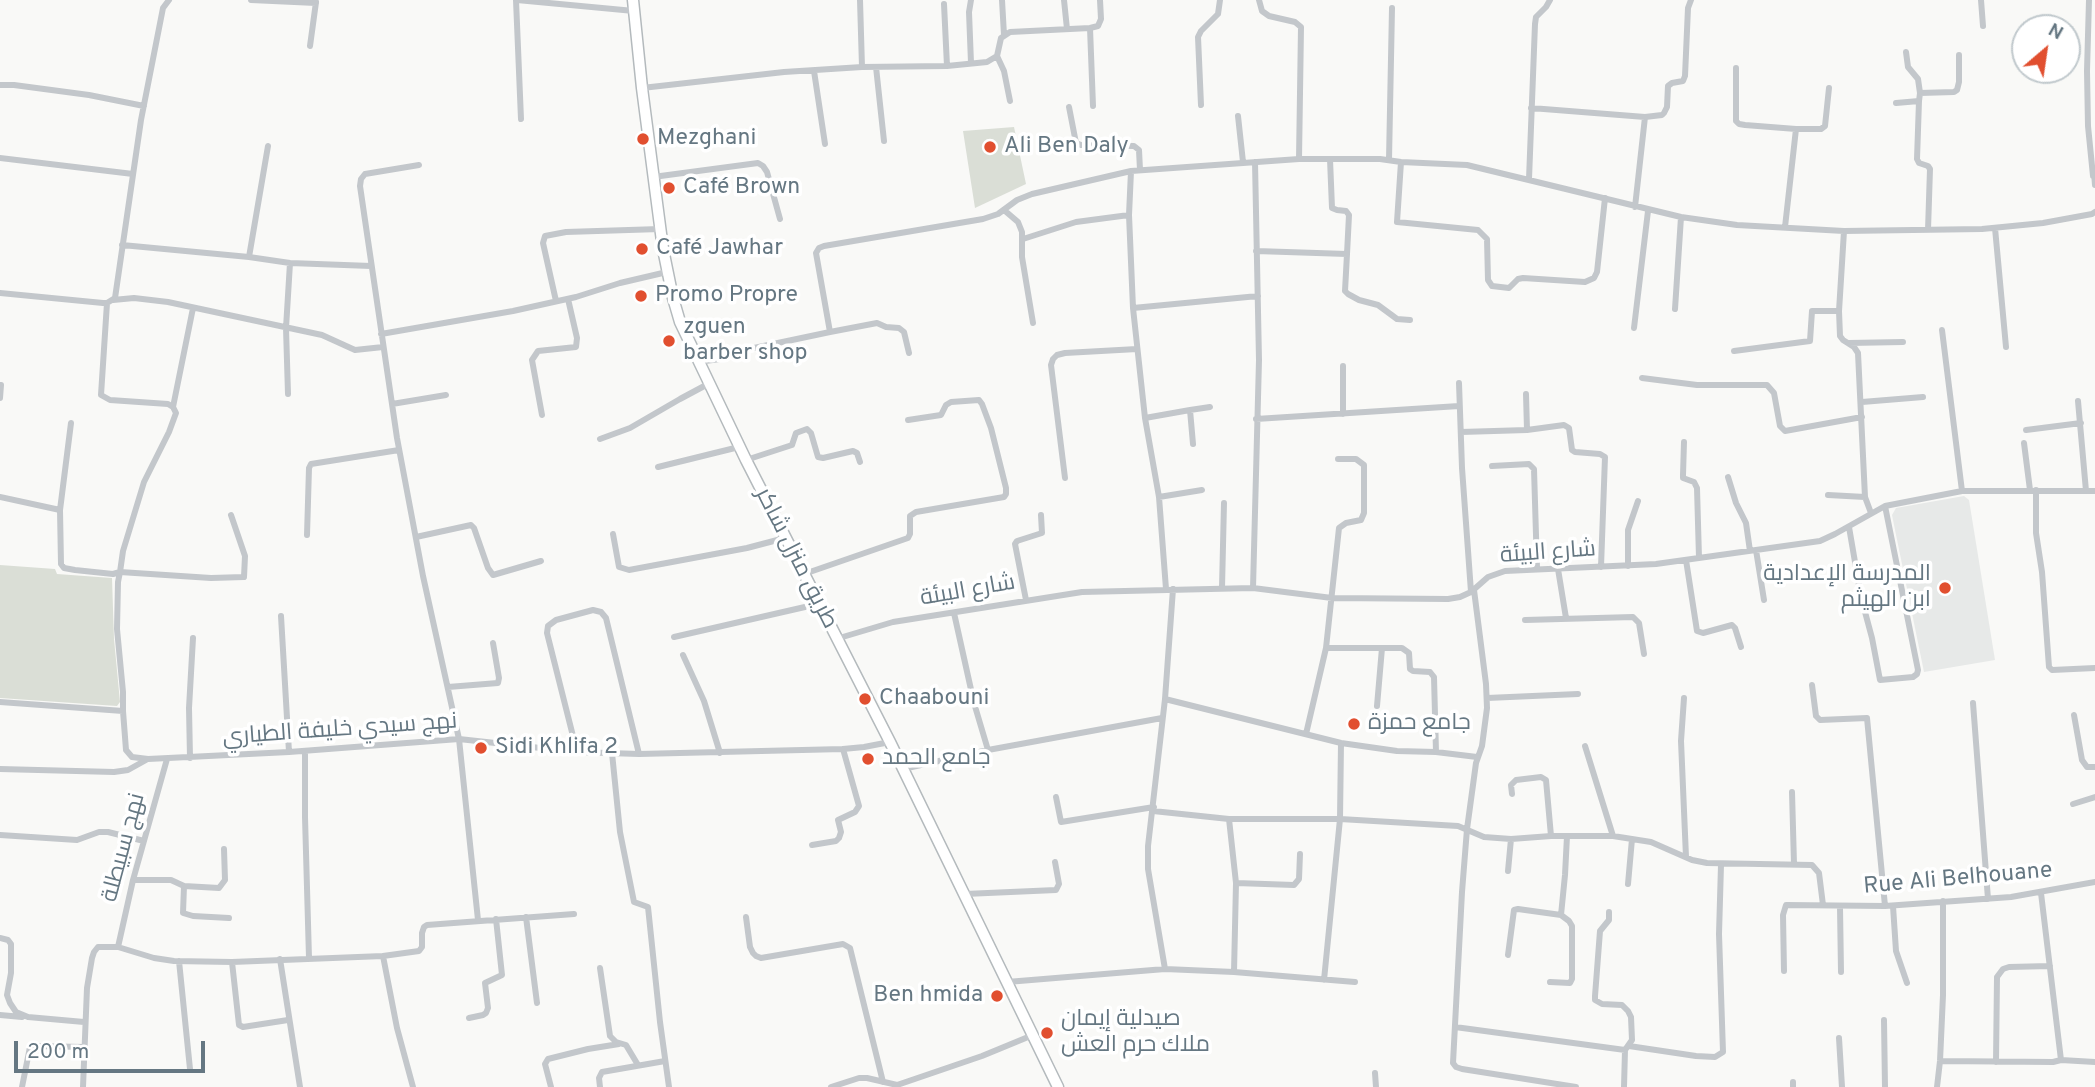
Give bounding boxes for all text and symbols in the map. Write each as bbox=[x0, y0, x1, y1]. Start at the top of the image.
north arrow bbox=[2011, 14, 2081, 84]
text: N bbox=[2043, 19, 2067, 46]
place label: Mezghani bbox=[657, 125, 756, 153]
marker: Mezghani bbox=[635, 131, 651, 147]
place label: Ali Ben Daly bbox=[1004, 133, 1129, 161]
marker: Ali Ben Daly bbox=[982, 139, 998, 155]
place label: Café Brown bbox=[683, 174, 800, 202]
marker: Café Brown bbox=[661, 180, 677, 196]
place label: Café Jawhar bbox=[656, 235, 783, 263]
marker: Café Jawhar bbox=[634, 241, 650, 257]
place label: Promo Propre bbox=[655, 282, 798, 310]
marker: Promo Propre bbox=[633, 288, 649, 304]
place label: zguen barber shop bbox=[683, 314, 808, 368]
marker: zguen barber shop bbox=[661, 333, 677, 349]
street label: طريق منزل شاكر bbox=[748, 484, 842, 634]
street label: شارع البيئة bbox=[1499, 537, 1597, 571]
place label: المدرسة الإعدادية ابن الهيثم bbox=[1763, 561, 1931, 615]
street label: شارع البيئة bbox=[918, 570, 1018, 614]
marker: المدرسة الإعدادية ابن الهيثم bbox=[1937, 580, 1953, 596]
place label: Chaabouni bbox=[879, 685, 989, 713]
marker: Chaabouni bbox=[857, 691, 873, 707]
street label: نهج سيدي خليفة الطياري bbox=[222, 709, 458, 753]
place label: جامع حمزة bbox=[1368, 710, 1471, 738]
marker: جامع حمزة bbox=[1346, 716, 1362, 732]
place label: Sidi Khlifa 2 bbox=[495, 734, 618, 762]
marker: Sidi Khlifa 2 bbox=[473, 740, 489, 756]
place label: جامع الحمد bbox=[882, 745, 990, 773]
marker: جامع الحمد bbox=[860, 751, 876, 767]
street label: نهج سبيطلة bbox=[97, 791, 153, 905]
street label: Rue Ali Belhouane bbox=[1862, 858, 2054, 902]
place label: Ben hmida bbox=[873, 982, 983, 1010]
marker: Ben hmida bbox=[989, 988, 1005, 1004]
place label: صيدلية إيمان ملاك حرم العش bbox=[1061, 1006, 1210, 1060]
marker: صيدلية إيمان ملاك حرم العش bbox=[1039, 1025, 1055, 1041]
scale bar bbox=[18, 1028, 208, 1072]
text: 200 m bbox=[27, 1039, 89, 1066]

